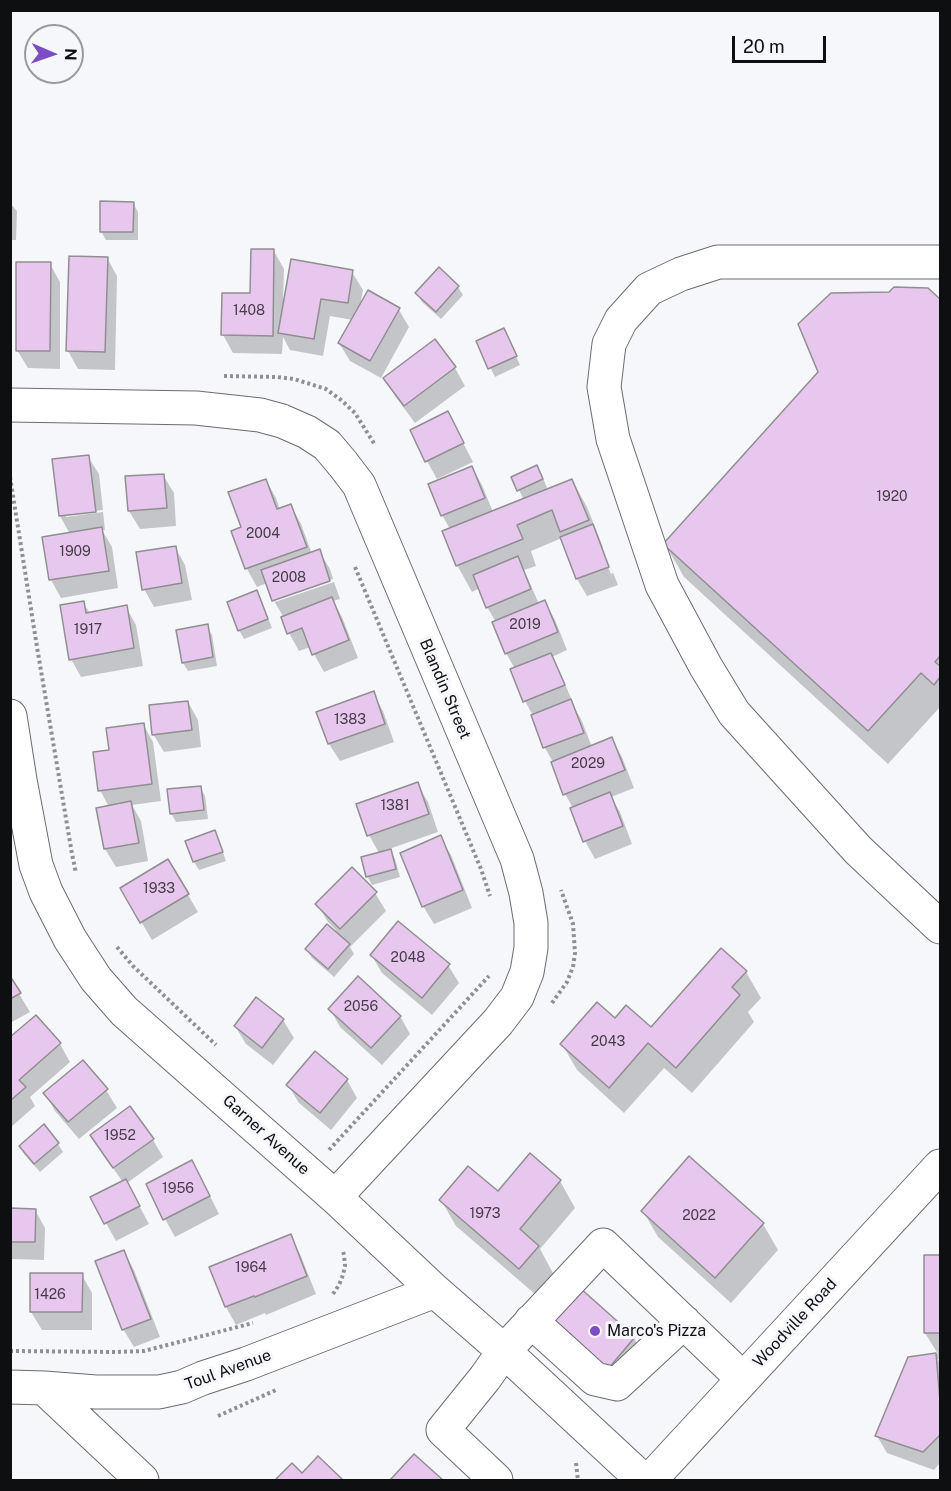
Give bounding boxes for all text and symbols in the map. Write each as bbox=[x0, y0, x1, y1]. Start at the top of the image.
north arrow bbox=[24, 24, 84, 84]
scale bar bbox=[735, 24, 830, 62]
text: 20 m bbox=[743, 36, 785, 57]
text: N bbox=[61, 48, 80, 61]
house number: 1408 bbox=[233, 303, 265, 319]
house number: 1920 bbox=[876, 489, 908, 505]
house number: 2004 bbox=[246, 526, 280, 542]
house number: 1909 bbox=[59, 544, 91, 560]
house number: 2008 bbox=[272, 570, 306, 586]
house number: 2019 bbox=[509, 617, 541, 633]
house number: 1917 bbox=[74, 622, 102, 638]
street label: Blandin Street bbox=[415, 636, 475, 742]
house number: 1383 bbox=[334, 712, 366, 728]
house number: 2029 bbox=[571, 756, 605, 772]
house number: 1381 bbox=[380, 798, 410, 814]
house number: 1933 bbox=[143, 881, 175, 897]
house number: 2048 bbox=[391, 950, 425, 966]
house number: 2056 bbox=[344, 999, 378, 1015]
house number: 2043 bbox=[591, 1034, 625, 1050]
street label: Garner Avenue bbox=[219, 1091, 313, 1179]
house number: 1952 bbox=[104, 1128, 136, 1144]
house number: 1956 bbox=[162, 1181, 194, 1197]
house number: 1973 bbox=[469, 1206, 501, 1222]
house number: 2022 bbox=[682, 1208, 716, 1224]
house number: 1964 bbox=[235, 1260, 267, 1276]
street label: Woodville Road bbox=[749, 1275, 841, 1371]
house number: 1426 bbox=[34, 1287, 66, 1303]
place label: Marco's Pizza bbox=[607, 1321, 706, 1341]
marker: Marco's Pizza bbox=[588, 1324, 602, 1338]
street label: Toul Avenue bbox=[182, 1346, 274, 1394]

